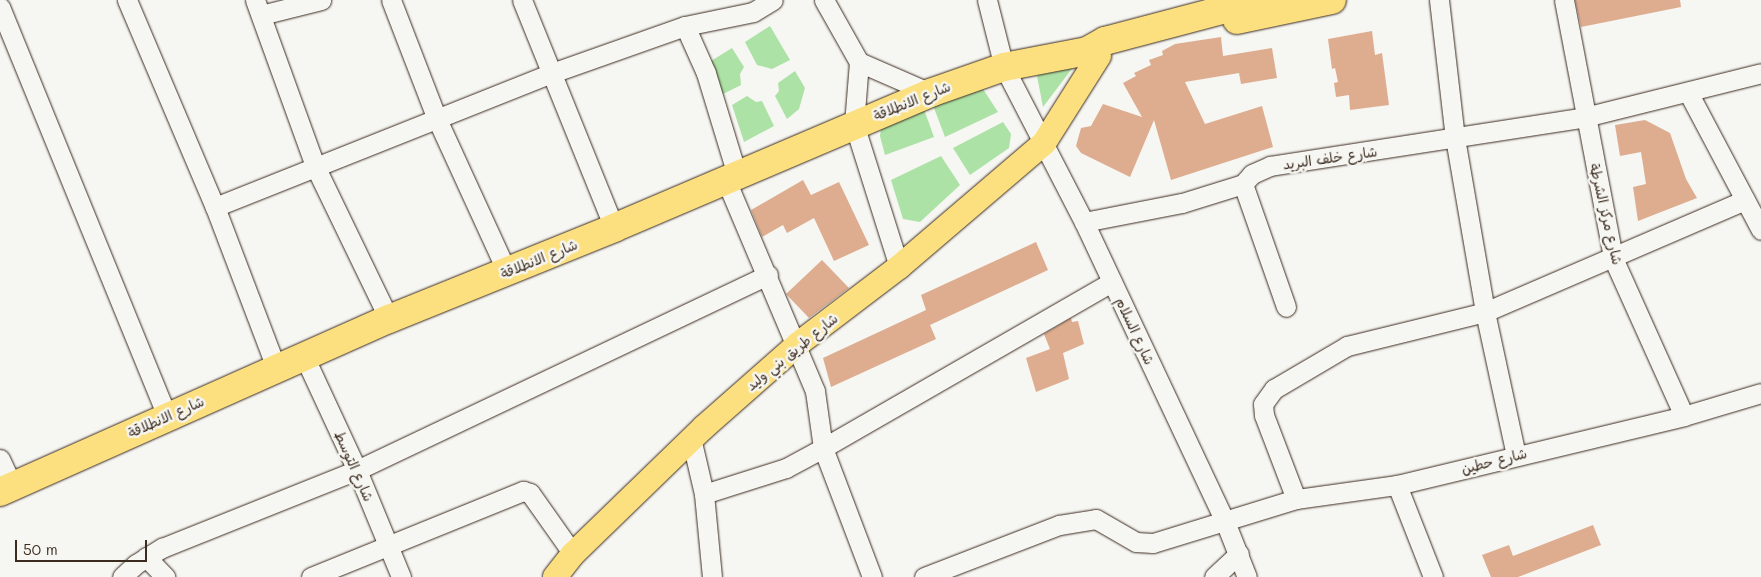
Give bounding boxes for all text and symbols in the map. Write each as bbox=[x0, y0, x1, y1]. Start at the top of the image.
street label: شارع الانطلاقة bbox=[871, 78, 953, 124]
street label: شارع خلف البريد bbox=[1282, 143, 1378, 173]
street label: شارع مركز الشرطة bbox=[1586, 162, 1626, 266]
street label: شارع الانطلاقة bbox=[498, 236, 580, 282]
street label: شارع السلام bbox=[1112, 295, 1158, 367]
street label: شارع طريق بني وليد bbox=[743, 310, 841, 394]
street label: شارع الانطلاقة bbox=[125, 393, 207, 441]
street label: شارع التوسط bbox=[331, 428, 377, 504]
street label: شارع حطين bbox=[1459, 445, 1529, 477]
scale bar bbox=[18, 530, 150, 562]
text: 50 m bbox=[23, 539, 58, 559]

